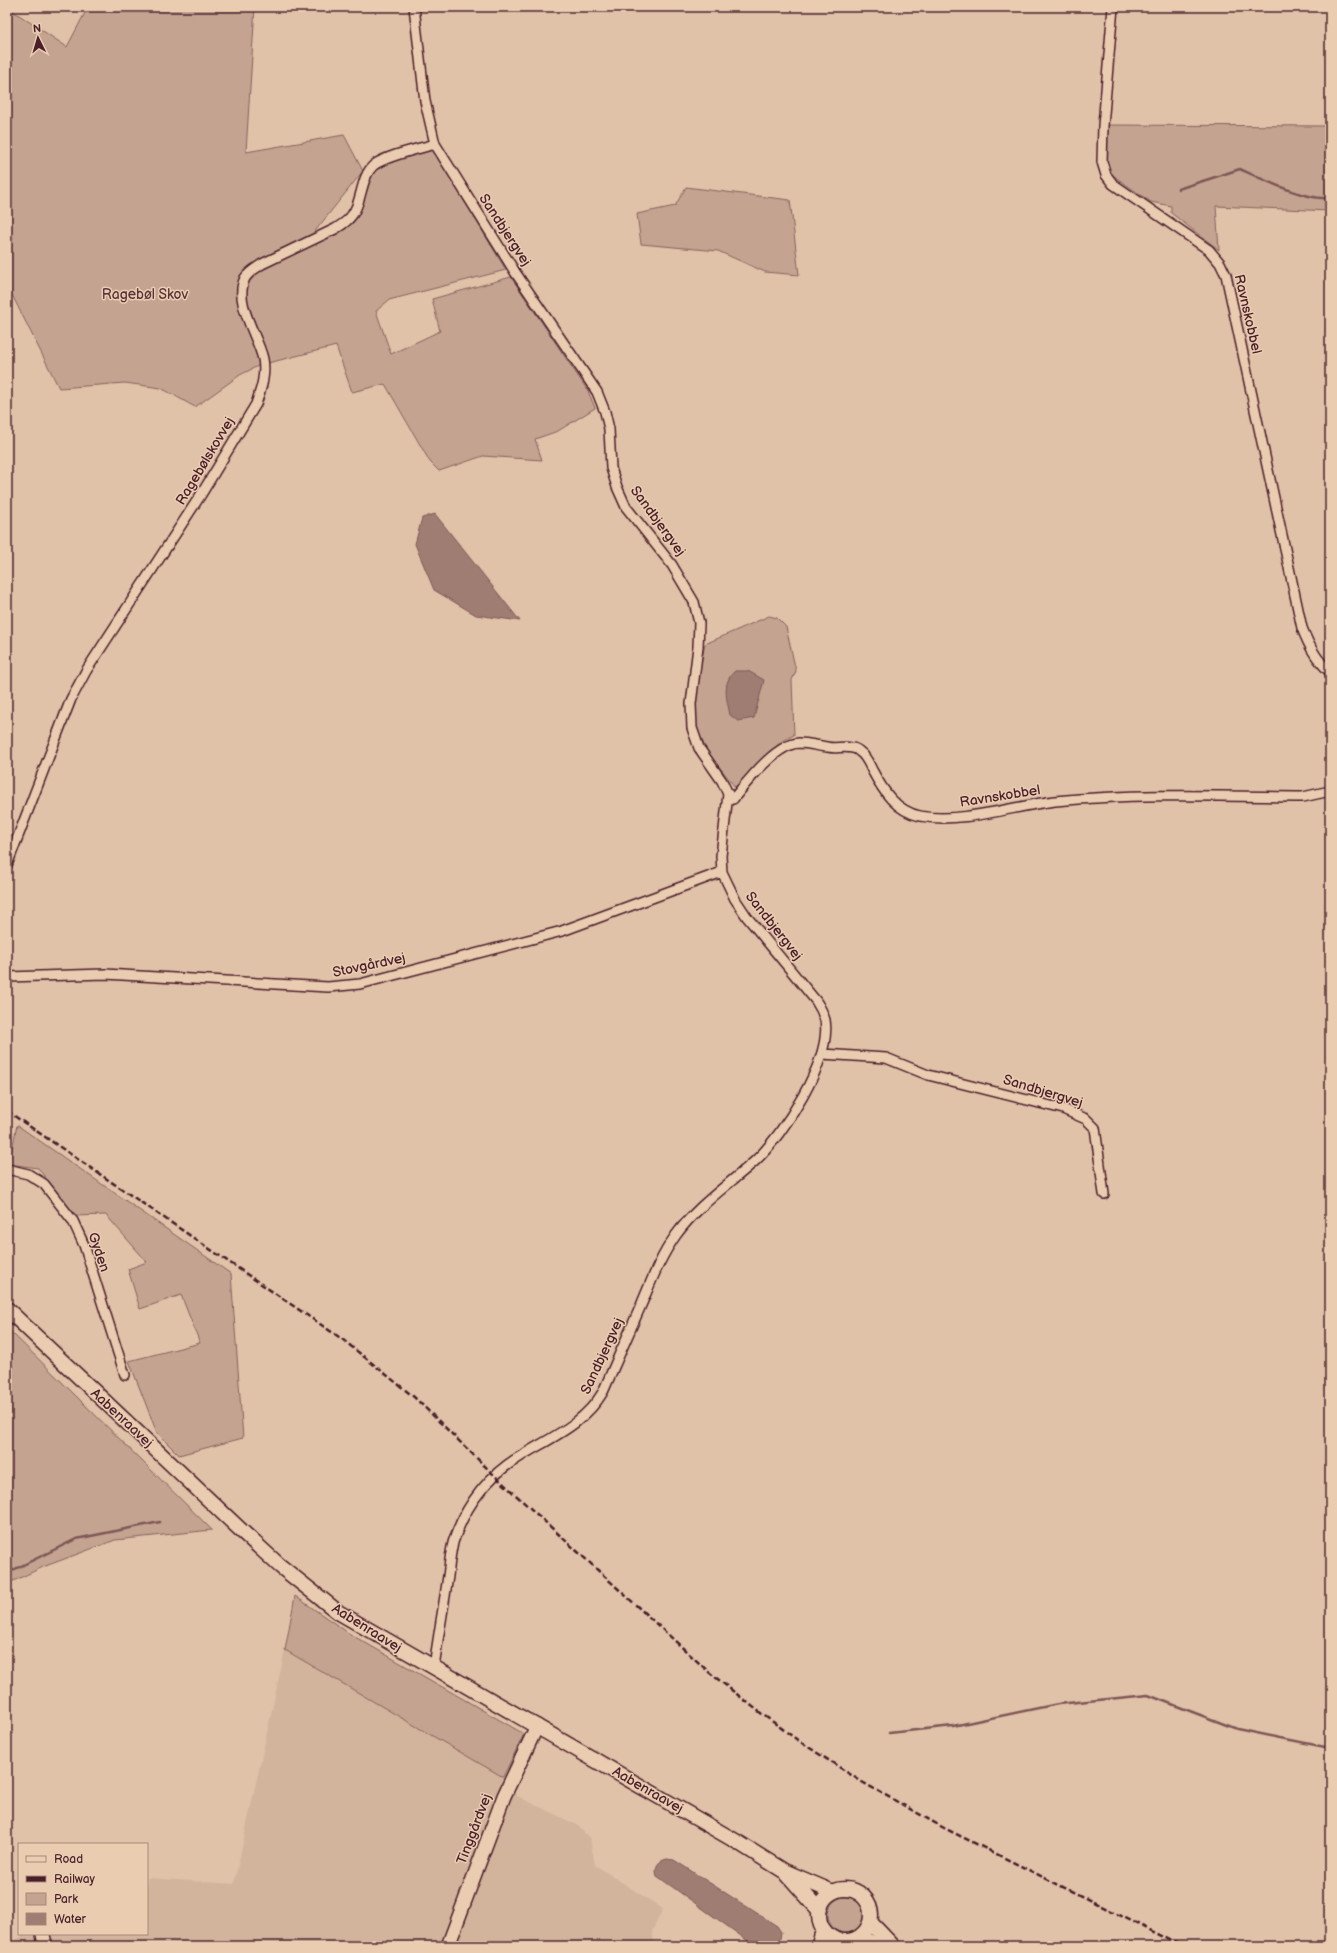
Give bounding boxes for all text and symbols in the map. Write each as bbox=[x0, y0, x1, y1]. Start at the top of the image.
north arrow bbox=[18, 18, 58, 58]
text: N bbox=[32, 22, 42, 35]
street label: Sandbjergvej bbox=[475, 191, 535, 269]
street label: Ravnskobbel bbox=[1231, 273, 1265, 355]
park label: Ragebøl Skov bbox=[102, 286, 188, 303]
street label: Ragebølskovvej bbox=[172, 414, 238, 508]
street label: Sandbjergvej bbox=[627, 483, 689, 559]
street label: Ravnskobbel bbox=[959, 781, 1041, 811]
street label: Sandbjergvej bbox=[742, 888, 806, 964]
street label: Stovgårdvej bbox=[331, 949, 407, 981]
street label: Sandbjergvej bbox=[1001, 1071, 1085, 1111]
street label: Gyden bbox=[84, 1230, 114, 1274]
street label: Sandbjergvej bbox=[577, 1315, 627, 1397]
street label: Aabenraavej bbox=[87, 1385, 157, 1451]
street label: Aabenraavej bbox=[329, 1600, 405, 1656]
street label: Aabenraavej bbox=[609, 1763, 687, 1817]
street label: Tinggårdvej bbox=[453, 1791, 495, 1867]
legend bbox=[18, 1843, 148, 1935]
text: Road bbox=[54, 1852, 83, 1867]
text: Railway bbox=[54, 1872, 96, 1887]
text: Park bbox=[54, 1892, 78, 1907]
text: Water bbox=[54, 1912, 86, 1927]

